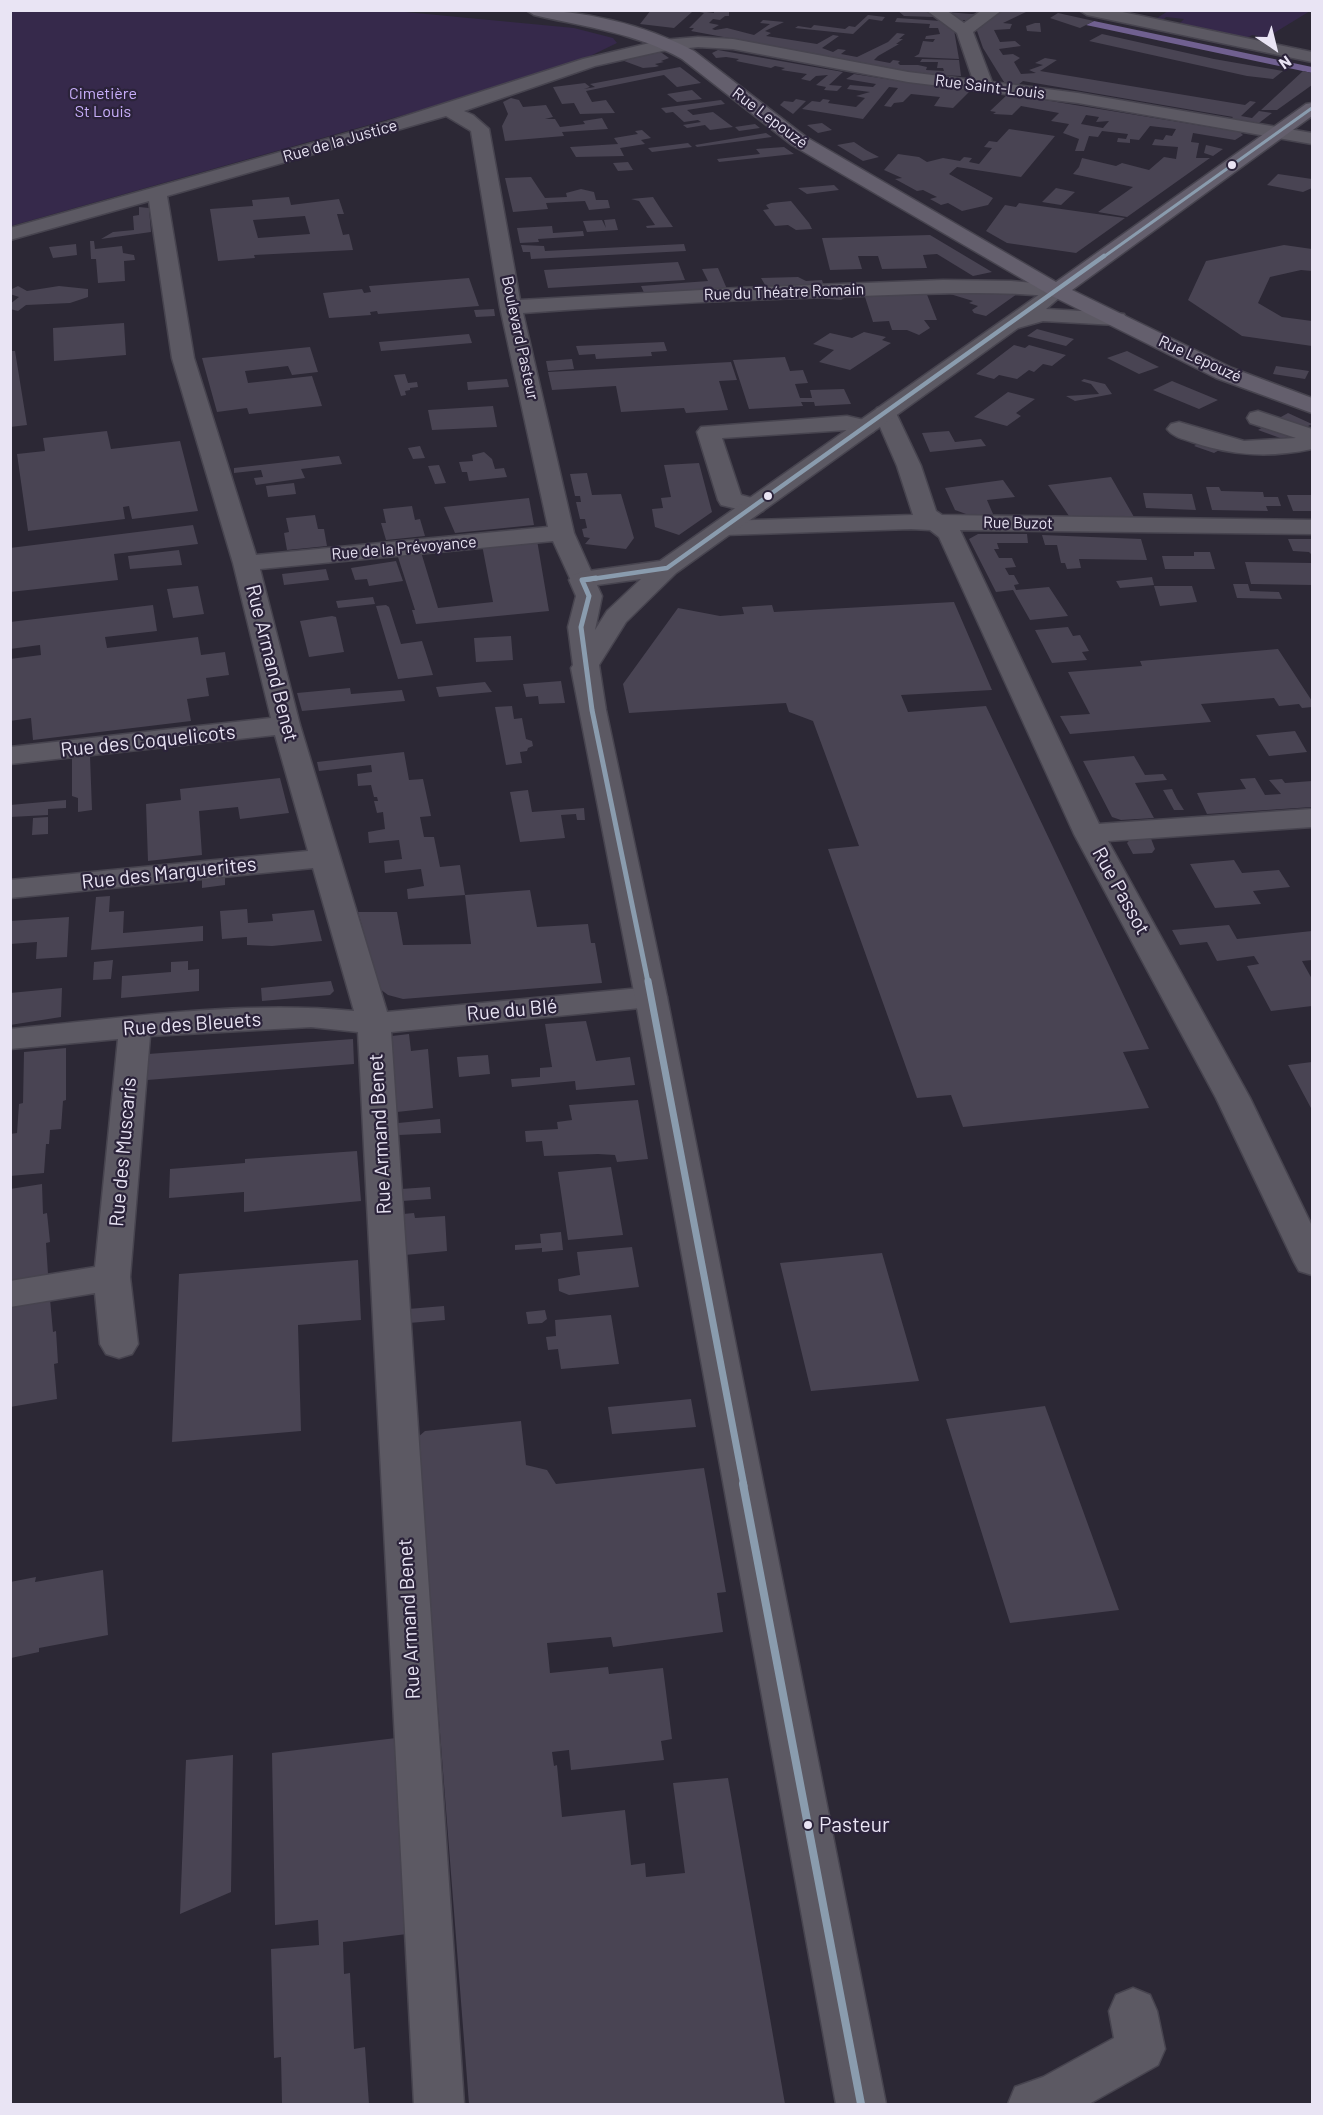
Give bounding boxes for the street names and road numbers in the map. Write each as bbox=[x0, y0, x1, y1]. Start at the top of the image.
street label: Rue Saint-Louis bbox=[934, 71, 1046, 103]
street label: Rue Lepouzé bbox=[729, 83, 811, 153]
street label: Rue de la Justice bbox=[281, 116, 399, 166]
street label: Boulevard Pasteur bbox=[497, 274, 543, 402]
street label: Rue du Théatre Romain bbox=[703, 280, 865, 304]
street label: Rue Lepouzé bbox=[1155, 331, 1245, 387]
street label: Rue Buzot bbox=[983, 513, 1053, 533]
street label: Rue de la Prévoyance bbox=[331, 532, 477, 564]
street label: Rue Armand Benet bbox=[241, 582, 303, 744]
street label: Rue des Coquelicots bbox=[59, 720, 237, 762]
street label: Rue Passot bbox=[1087, 843, 1155, 939]
street label: Rue des Marguerites bbox=[80, 852, 258, 894]
street label: Rue du Blé bbox=[466, 994, 558, 1026]
street label: Rue des Bleuets bbox=[122, 1007, 262, 1041]
street label: Rue Armand Benet bbox=[364, 1053, 396, 1215]
street label: Rue des Muscaris bbox=[105, 1076, 141, 1228]
street label: Rue Armand Benet bbox=[393, 1538, 425, 1700]

